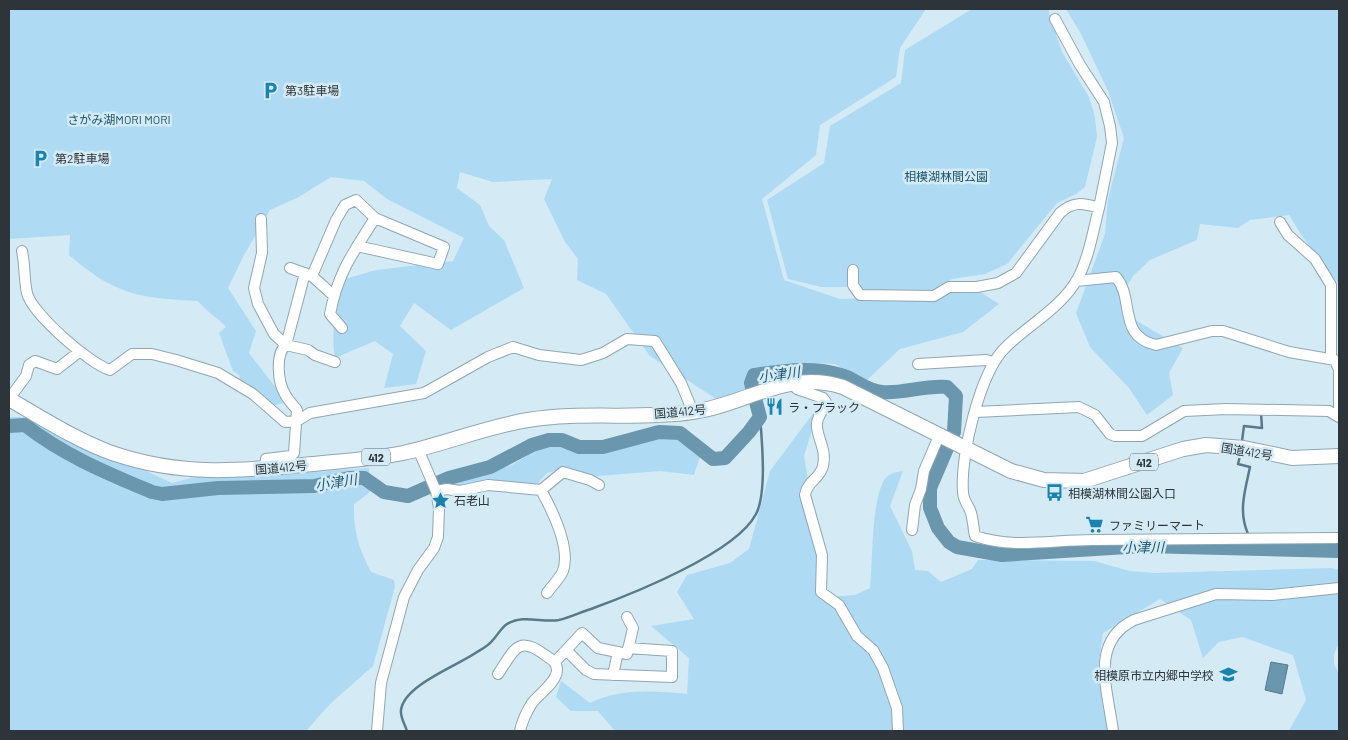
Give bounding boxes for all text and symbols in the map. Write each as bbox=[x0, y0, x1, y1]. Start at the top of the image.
parking icon: 第3駐車場 bbox=[261, 80, 281, 100]
place label: 第3駐車場 bbox=[285, 83, 339, 97]
park label: さがみ湖MORI MORI bbox=[67, 112, 171, 126]
parking icon: 第2駐車場 bbox=[31, 148, 51, 168]
place label: 第2駐車場 bbox=[55, 151, 109, 165]
park label: 相模湖林間公園 bbox=[904, 169, 988, 183]
water label: 小津川 bbox=[757, 362, 803, 385]
restaurant icon: ラ・プラック bbox=[764, 397, 784, 417]
place label: ラ・プラック bbox=[788, 400, 860, 414]
street label: 国道412号 bbox=[653, 402, 707, 420]
street label: 国道412号 bbox=[1220, 440, 1274, 462]
road number: 412 bbox=[362, 448, 390, 466]
road number: 412 bbox=[1130, 454, 1158, 471]
street label: 国道412号 bbox=[254, 458, 308, 476]
water label: 小津川 bbox=[314, 470, 360, 494]
bus stop icon: 相模湖林間公園入口 bbox=[1044, 483, 1064, 503]
place label: 相模湖林間公園入口 bbox=[1068, 486, 1176, 500]
place icon: 石老山 bbox=[430, 490, 450, 510]
place label: 石老山 bbox=[454, 493, 490, 507]
supermarket icon: ファミリーマート bbox=[1085, 515, 1105, 535]
place label: ファミリーマート bbox=[1109, 518, 1205, 532]
water label: 小津川 bbox=[1122, 538, 1166, 556]
school or university icon: 相模原市立内郷中学校 bbox=[1218, 665, 1238, 685]
place label: 相模原市立内郷中学校 bbox=[1094, 668, 1214, 682]

